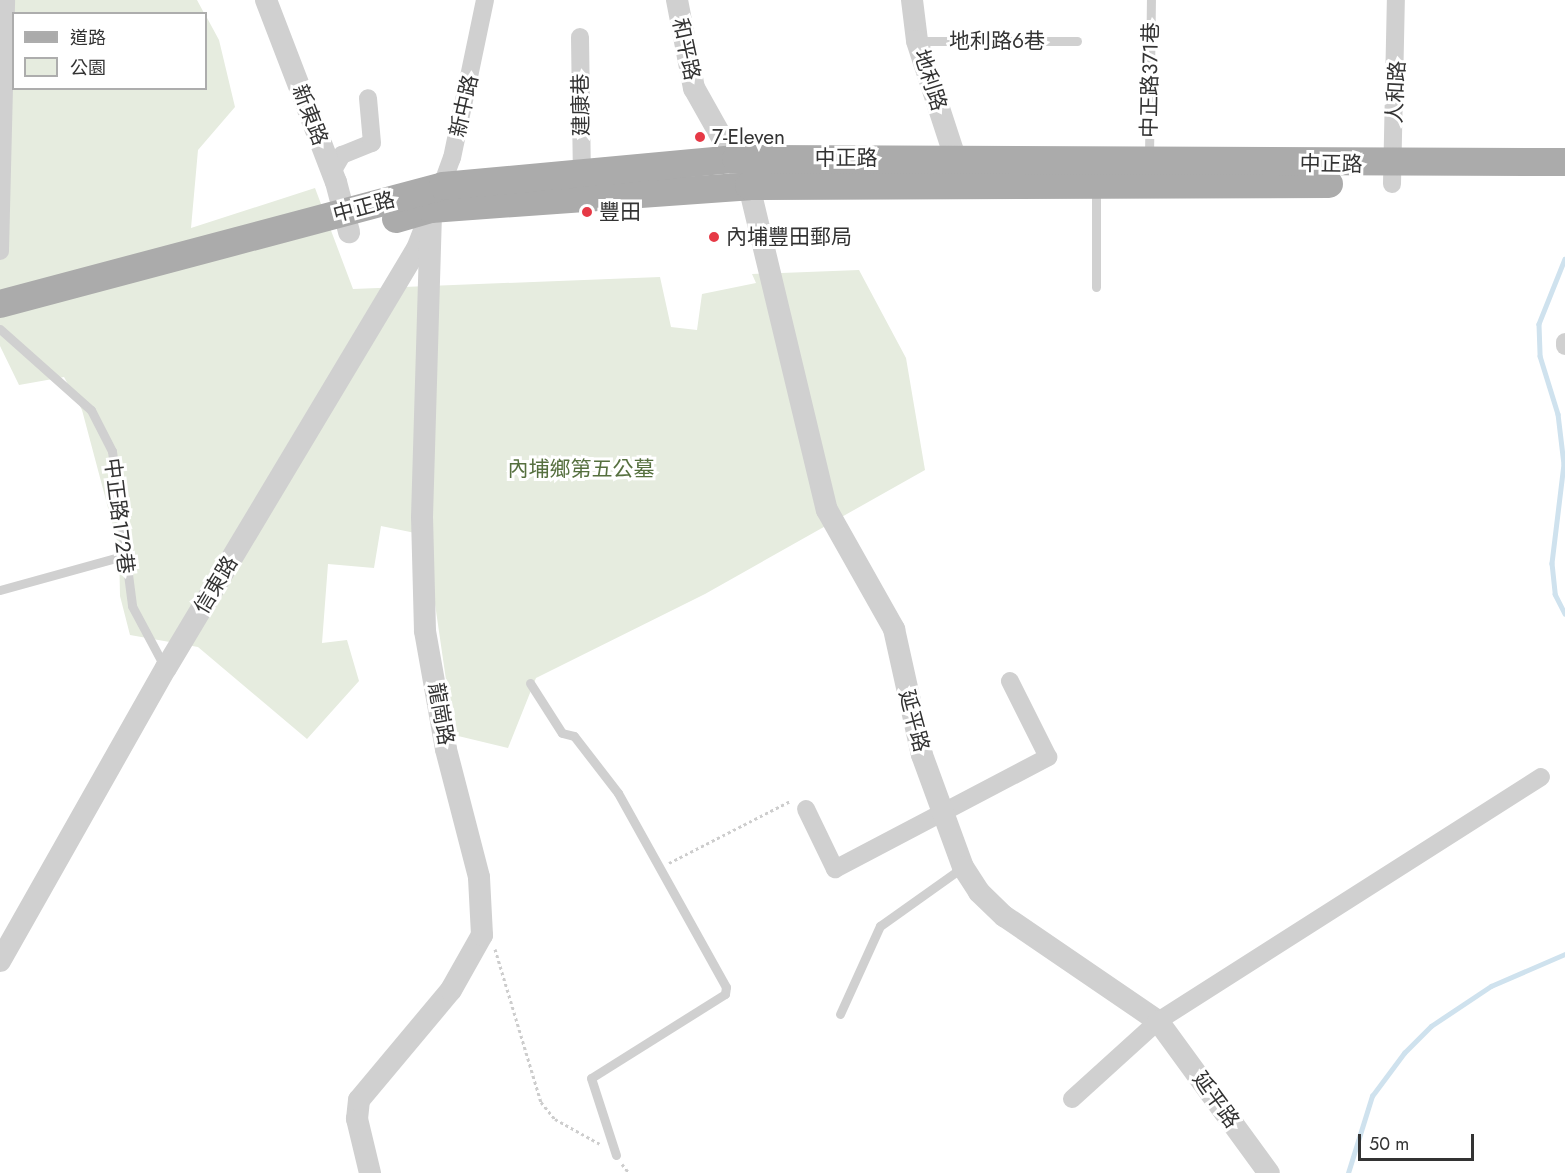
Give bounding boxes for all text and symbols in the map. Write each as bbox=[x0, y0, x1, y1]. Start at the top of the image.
legend bbox=[12, 12, 207, 90]
street label: 和平路 bbox=[667, 16, 705, 82]
street label: 中正路371巷 bbox=[1136, 22, 1164, 138]
text: 道路 bbox=[70, 25, 106, 51]
street label: 地利路6巷 bbox=[949, 28, 1045, 54]
street label: 地利路 bbox=[908, 46, 952, 114]
text: 公園 bbox=[70, 55, 106, 81]
street label: 人和路 bbox=[1382, 60, 1410, 124]
street label: 新中路 bbox=[445, 72, 483, 140]
street label: 建康巷 bbox=[568, 73, 594, 137]
street label: 新東路 bbox=[287, 81, 333, 149]
place label: 7-Eleven bbox=[712, 124, 785, 150]
marker: 7-Eleven bbox=[693, 130, 707, 144]
street label: 中正路 bbox=[815, 145, 877, 171]
street label: 中正路 bbox=[1299, 151, 1363, 177]
street label: 中正路 bbox=[330, 187, 398, 227]
place label: 豐田 bbox=[599, 199, 641, 225]
marker: 豐田 bbox=[580, 205, 594, 219]
place label: 內埔豐田郵局 bbox=[726, 224, 852, 250]
marker: 內埔豐田郵局 bbox=[707, 230, 721, 244]
park label: 內埔鄉第五公墓 bbox=[508, 456, 654, 482]
street label: 中正路172巷 bbox=[99, 457, 139, 575]
street label: 信東路 bbox=[189, 552, 243, 618]
street label: 龍崗路 bbox=[423, 681, 459, 747]
street label: 延平路 bbox=[894, 687, 934, 755]
street label: 延平路 bbox=[1187, 1067, 1245, 1133]
scale bar bbox=[1361, 1122, 1476, 1160]
text: 50 m bbox=[1369, 1131, 1409, 1157]

